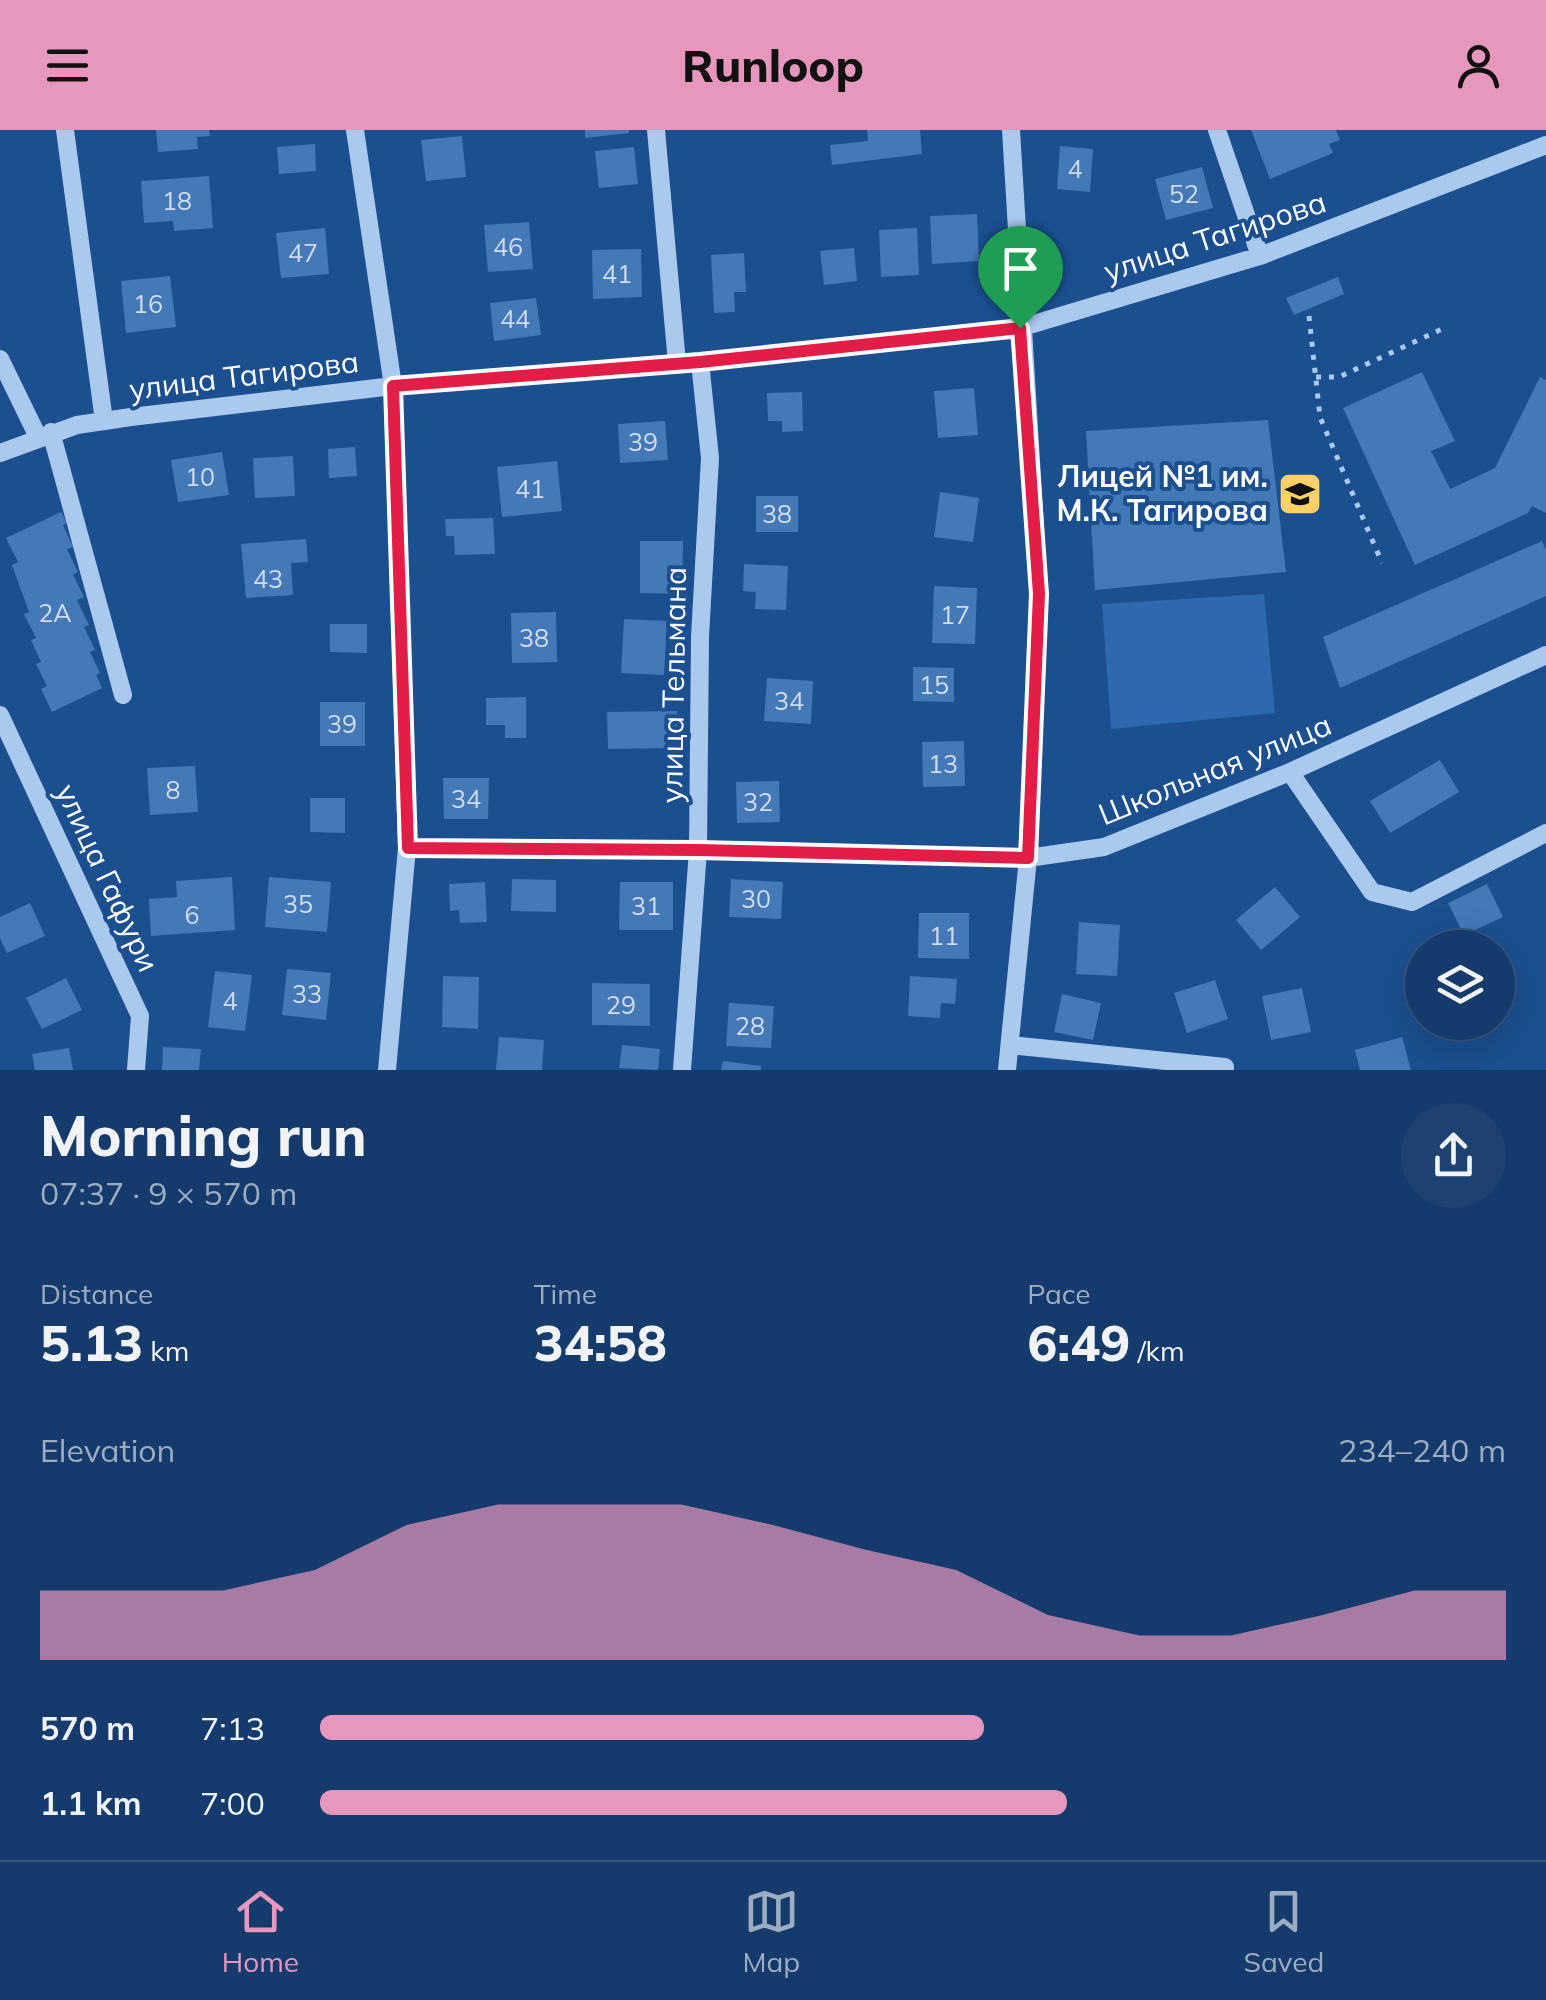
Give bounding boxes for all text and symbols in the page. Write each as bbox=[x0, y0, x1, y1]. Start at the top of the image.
text: Runloop bbox=[682, 37, 864, 93]
icon: menu bbox=[40, 38, 95, 93]
icon: person bbox=[1451, 38, 1506, 93]
house number: 4 bbox=[1067, 153, 1083, 184]
house number: 52 bbox=[1169, 178, 1199, 209]
street label: улица Тагирова bbox=[1099, 182, 1331, 290]
house number: 18 bbox=[162, 185, 192, 216]
pin bbox=[978, 226, 1063, 329]
house number: 46 bbox=[493, 231, 523, 262]
house number: 47 bbox=[288, 237, 318, 268]
icon: arrive bbox=[993, 241, 1048, 296]
house number: 41 bbox=[602, 258, 632, 289]
house number: 16 bbox=[133, 288, 163, 319]
house number: 44 bbox=[500, 303, 530, 334]
street label: улица Тагирова bbox=[127, 342, 361, 408]
house number: 39 bbox=[628, 426, 658, 457]
place label: Лицей №1 им. М.К. Тагирова bbox=[1057, 457, 1268, 529]
house number: 10 bbox=[185, 461, 215, 492]
school or university icon: Лицей №1 им. М.К. Тагирова bbox=[1277, 471, 1323, 517]
house number: 41 bbox=[515, 473, 545, 504]
house number: 38 bbox=[762, 498, 792, 529]
house number: 43 bbox=[253, 563, 283, 594]
street label: улица Тельмана bbox=[652, 566, 694, 804]
house number: 2А bbox=[38, 597, 72, 628]
house number: 17 bbox=[940, 599, 970, 630]
house number: 38 bbox=[519, 622, 549, 653]
house number: 15 bbox=[919, 669, 949, 700]
house number: 34 bbox=[774, 685, 804, 716]
street label: Школьная улица bbox=[1093, 705, 1337, 833]
house number: 39 bbox=[327, 708, 357, 739]
house number: 13 bbox=[928, 748, 958, 779]
house number: 8 bbox=[165, 774, 181, 805]
street label: улица Гафури bbox=[48, 778, 168, 978]
house number: 34 bbox=[451, 783, 481, 814]
house number: 32 bbox=[743, 786, 773, 817]
house number: 30 bbox=[741, 883, 771, 914]
house number: 35 bbox=[283, 888, 313, 919]
house number: 31 bbox=[631, 890, 661, 921]
house number: 6 bbox=[184, 899, 200, 930]
house number: 11 bbox=[929, 920, 959, 951]
map controls bbox=[1405, 930, 1515, 1040]
button: layers bbox=[1405, 930, 1515, 1040]
house number: 33 bbox=[292, 978, 322, 1009]
house number: 4 bbox=[222, 985, 238, 1016]
house number: 29 bbox=[606, 989, 636, 1020]
house number: 28 bbox=[735, 1010, 765, 1041]
text: Morning run bbox=[40, 1101, 367, 1170]
button: share bbox=[1401, 1103, 1506, 1208]
text: 07:37 · 9 × 570 m bbox=[40, 1173, 297, 1213]
text: Distance bbox=[40, 1276, 153, 1311]
text: Time bbox=[534, 1276, 597, 1311]
text: Pace bbox=[1027, 1276, 1091, 1311]
text: 5.13 bbox=[40, 1311, 143, 1374]
text: 34:58 bbox=[534, 1311, 667, 1374]
text: 6:49 bbox=[1027, 1311, 1130, 1374]
text: km bbox=[143, 1333, 189, 1368]
text: /km bbox=[1130, 1333, 1185, 1368]
text: Elevation bbox=[40, 1430, 175, 1470]
text: 234–240 m bbox=[1338, 1430, 1506, 1470]
text: 570 m bbox=[40, 1708, 135, 1748]
text: 7:13 bbox=[200, 1708, 265, 1748]
text: 1.1 km bbox=[40, 1783, 142, 1823]
text: 7:00 bbox=[200, 1783, 265, 1823]
tab: Home bbox=[222, 1884, 299, 1979]
tab: Map bbox=[742, 1884, 800, 1979]
tab: Saved bbox=[1243, 1884, 1324, 1979]

